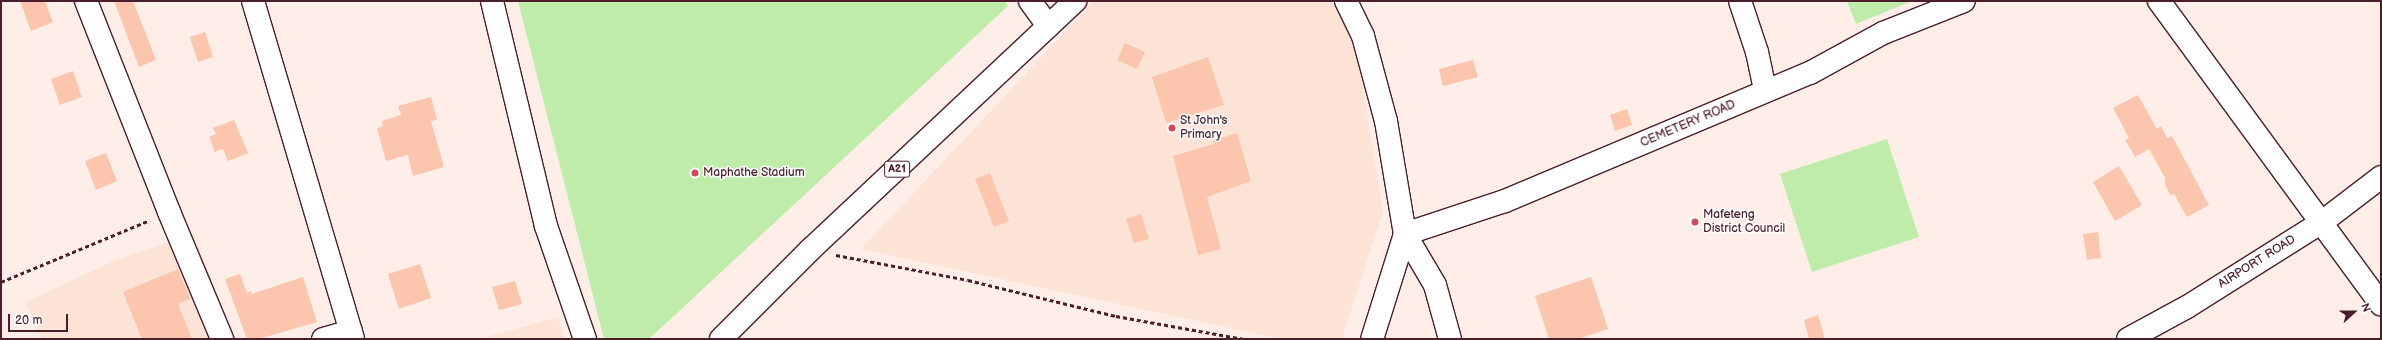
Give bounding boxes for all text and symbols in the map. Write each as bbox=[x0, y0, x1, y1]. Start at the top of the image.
street label: CEMETERY ROAD bbox=[1638, 97, 1738, 151]
place label: St John's Primary bbox=[1180, 114, 1228, 142]
marker: St John's Primary bbox=[1167, 123, 1177, 133]
road number: A21 bbox=[884, 160, 910, 178]
place label: Maphathe Stadium bbox=[703, 166, 805, 180]
marker: Maphathe Stadium bbox=[690, 168, 700, 178]
place label: Mafeteng District Council bbox=[1703, 208, 1785, 236]
marker: Mafeteng District Council bbox=[1690, 217, 1700, 227]
street label: AIRPORT ROAD bbox=[2216, 232, 2298, 292]
north arrow bbox=[2334, 292, 2374, 332]
text: N bbox=[2358, 301, 2373, 314]
scale bar bbox=[10, 306, 70, 332]
text: 20 m bbox=[15, 313, 42, 328]

